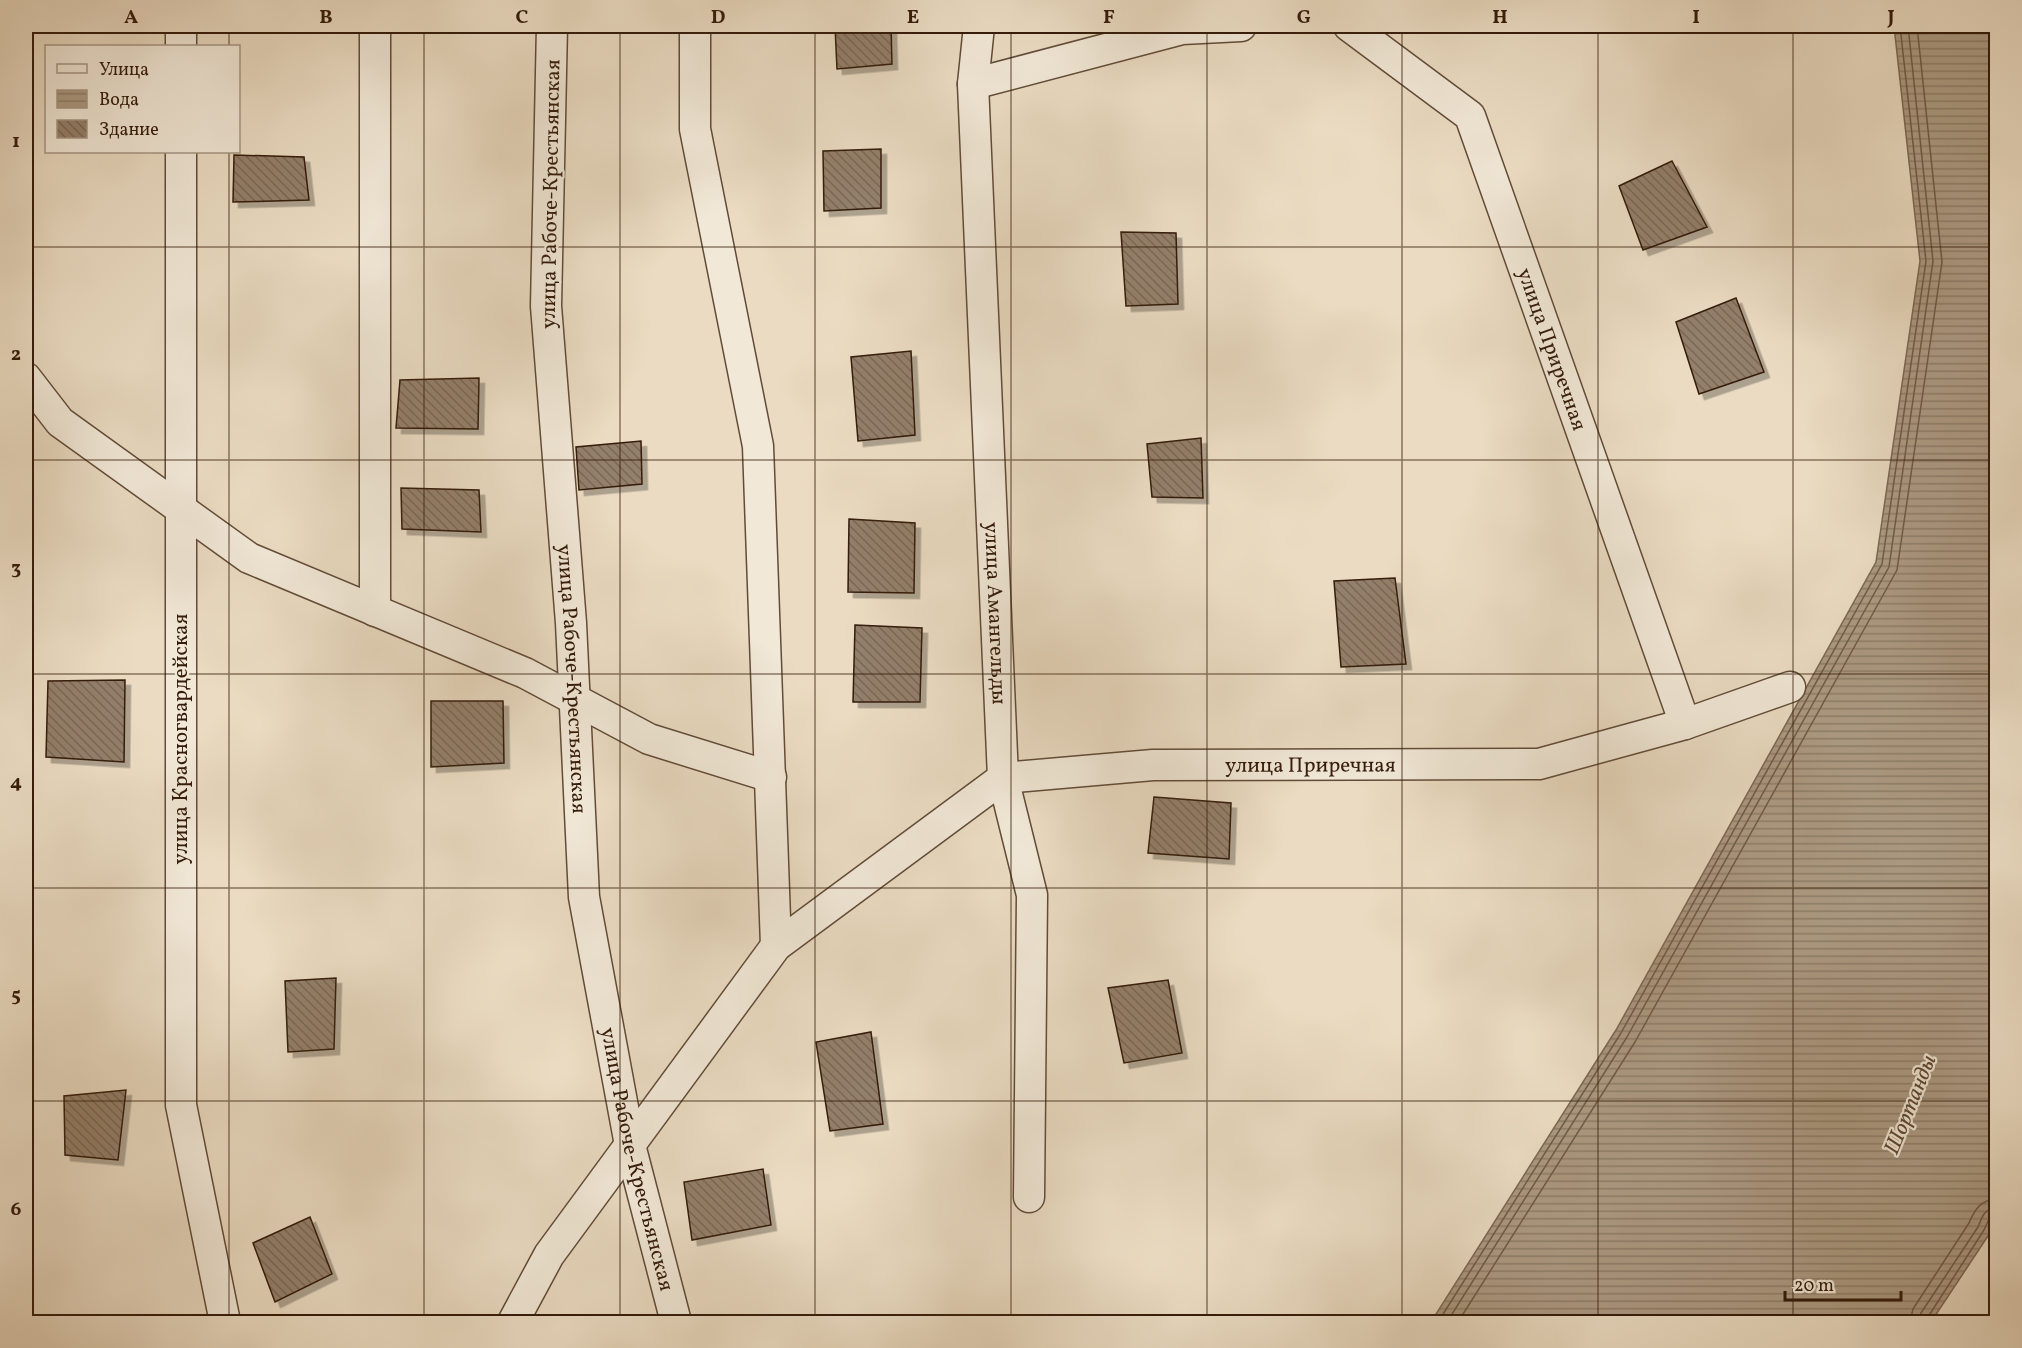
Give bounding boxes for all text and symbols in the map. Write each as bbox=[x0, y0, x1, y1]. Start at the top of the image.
text: A bbox=[124, 4, 138, 32]
text: B bbox=[319, 4, 333, 32]
text: C bbox=[516, 4, 529, 32]
text: D bbox=[711, 4, 725, 32]
text: E bbox=[907, 4, 919, 32]
text: F bbox=[1103, 4, 1115, 32]
text: G bbox=[1297, 4, 1311, 32]
text: H bbox=[1492, 4, 1508, 32]
text: I bbox=[1692, 4, 1700, 32]
text: J bbox=[1886, 4, 1895, 32]
legend bbox=[45, 45, 240, 153]
text: Улица bbox=[99, 58, 149, 83]
street label: улица Рабоче-Крестьянская bbox=[535, 59, 568, 329]
text: Вода bbox=[99, 88, 139, 113]
text: Здание bbox=[99, 118, 159, 143]
text: 1 bbox=[12, 128, 20, 156]
street label: улица Приречная bbox=[1509, 264, 1593, 435]
text: 2 bbox=[11, 341, 21, 369]
street label: улица Амангельды bbox=[976, 521, 1013, 705]
street label: улица Рабоче-Крестьянская bbox=[549, 543, 593, 814]
text: 3 bbox=[11, 555, 21, 583]
street label: улица Красногвардейская bbox=[167, 613, 196, 865]
street label: улица Приречная bbox=[1225, 751, 1396, 781]
text: 4 bbox=[10, 769, 22, 797]
text: 5 bbox=[11, 982, 21, 1010]
street label: улица Рабоче-Крестьянская bbox=[592, 1025, 680, 1295]
water label: Шортанды bbox=[1877, 1051, 1945, 1159]
text: 6 bbox=[11, 1196, 22, 1224]
scale bar bbox=[1785, 1264, 1900, 1302]
text: 20 m bbox=[1794, 1274, 1834, 1299]

